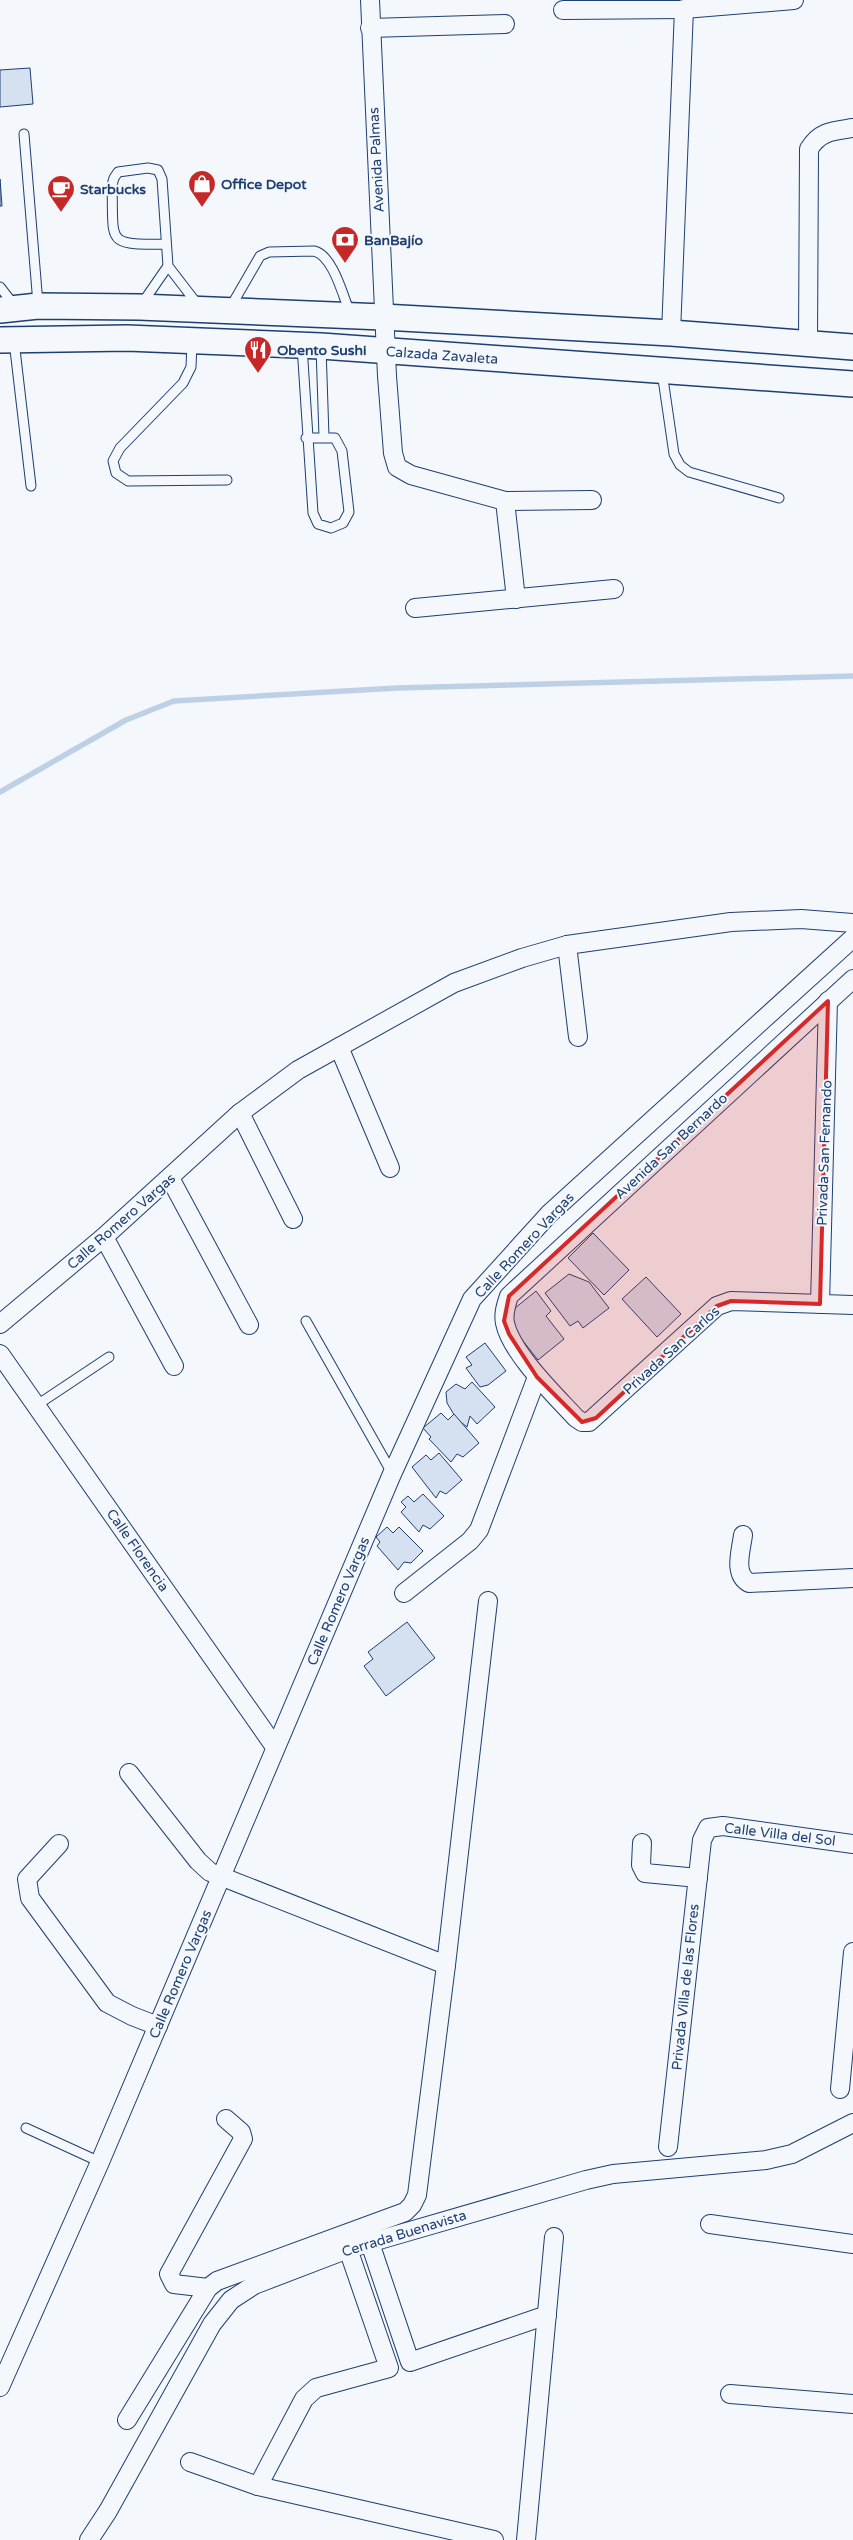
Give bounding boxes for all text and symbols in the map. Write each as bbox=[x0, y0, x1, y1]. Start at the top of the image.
street label: Avenida Palmas bbox=[365, 107, 388, 213]
shop icon: Office Depot bbox=[187, 169, 217, 208]
cafe icon: Starbucks bbox=[46, 174, 76, 213]
place label: Office Depot bbox=[221, 176, 307, 193]
place label: Starbucks bbox=[80, 181, 146, 198]
bank icon: BanBajío bbox=[330, 225, 360, 264]
place label: BanBajío bbox=[364, 232, 424, 249]
restaurant icon: Obento Sushi bbox=[243, 335, 273, 374]
place label: Obento Sushi bbox=[277, 342, 367, 359]
street label: Calzada Zavaleta bbox=[385, 343, 499, 368]
street label: Privada San Fernando bbox=[813, 1080, 836, 1226]
street label: Avenida San Bernardo bbox=[611, 1090, 731, 1203]
street label: Calle Romero Vargas bbox=[64, 1169, 179, 1273]
street label: Calle Romero Vargas bbox=[471, 1189, 578, 1302]
street label: Privada San Carlos bbox=[620, 1302, 723, 1398]
street label: Calle Florencia bbox=[103, 1506, 172, 1595]
street label: Calle Romero Vargas bbox=[304, 1534, 373, 1668]
street label: Calle Villa del Sol bbox=[723, 1819, 837, 1850]
street label: Privada Villa de las Flores bbox=[668, 1903, 703, 2071]
street label: Calle Romero Vargas bbox=[146, 1907, 215, 2041]
street label: Cerrada Buenavista bbox=[340, 2206, 469, 2261]

